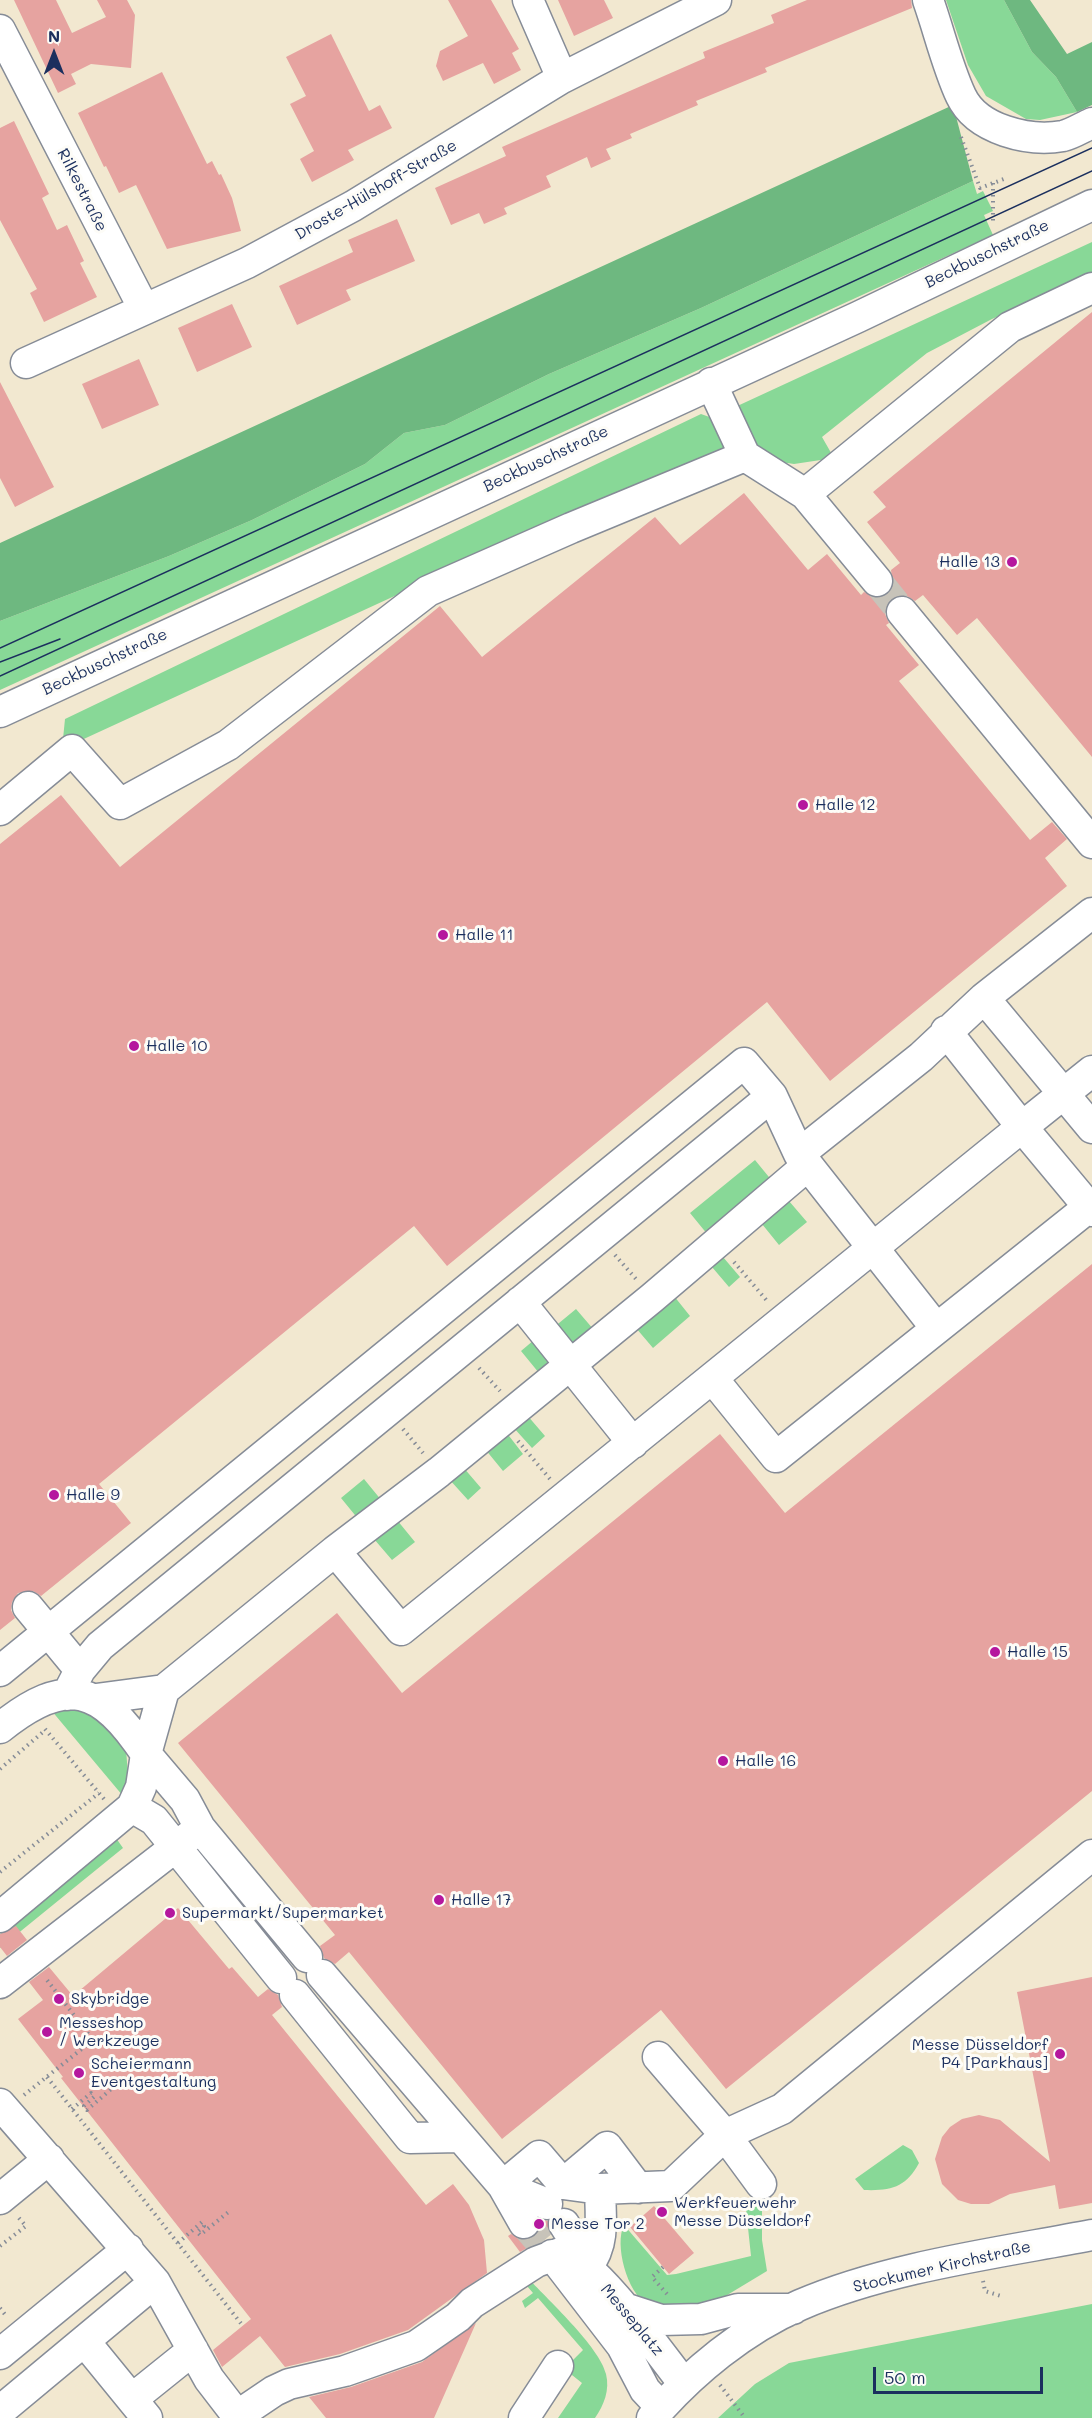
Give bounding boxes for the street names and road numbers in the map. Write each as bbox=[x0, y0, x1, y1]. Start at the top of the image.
street label: Droste-Hülshoff-Straße bbox=[292, 136, 460, 244]
street label: Rilkestraße bbox=[53, 145, 111, 235]
street label: Beckbuschstraße bbox=[922, 216, 1052, 292]
street label: Beckbuschstraße bbox=[480, 422, 612, 496]
street label: Beckbuschstraße bbox=[39, 625, 171, 699]
street label: Stockumer Kirchstraße bbox=[851, 2237, 1033, 2297]
street label: Messeplatz bbox=[596, 2280, 668, 2360]

